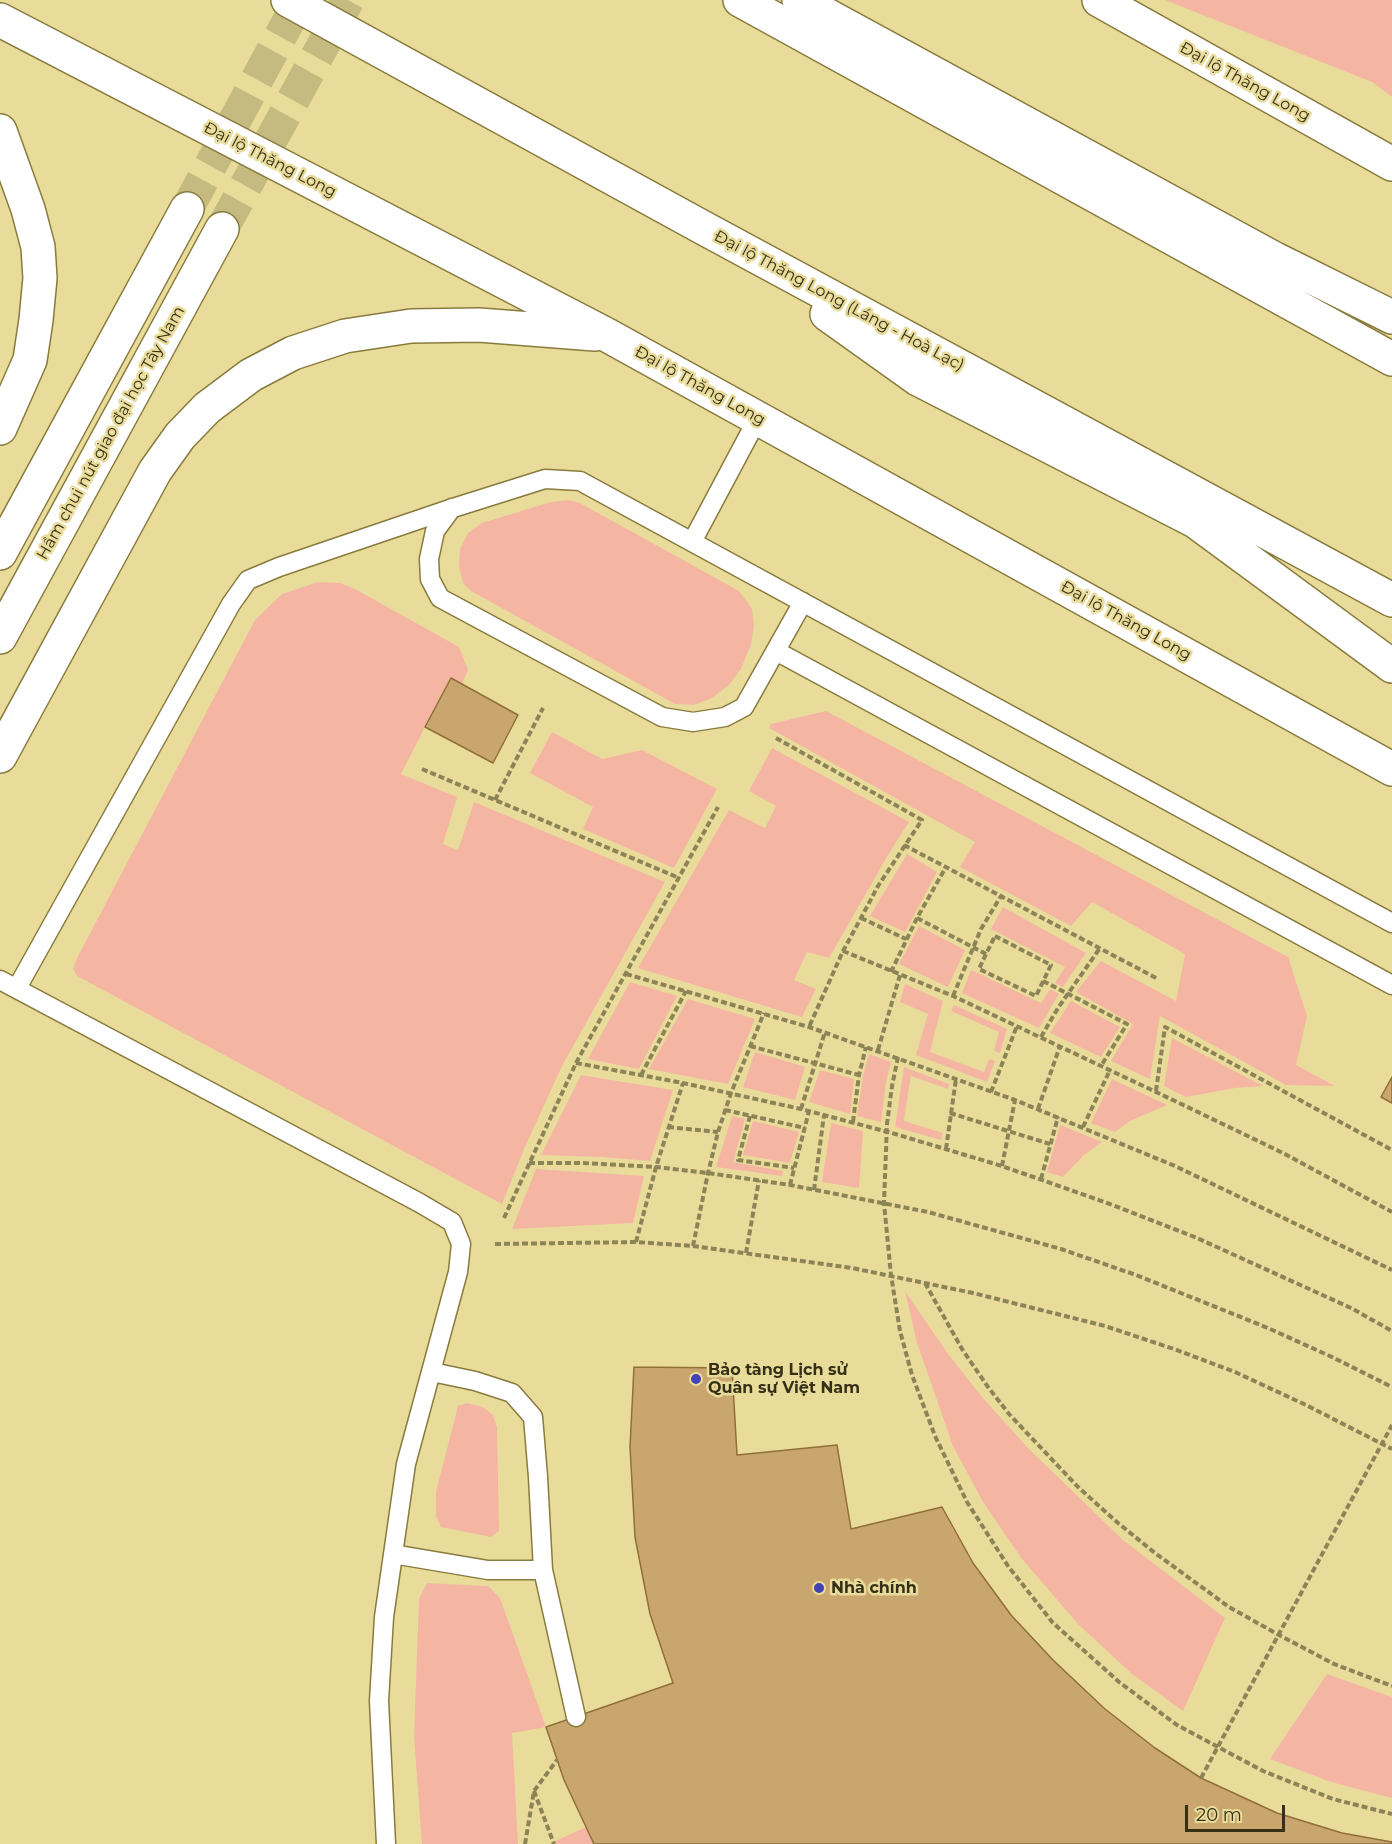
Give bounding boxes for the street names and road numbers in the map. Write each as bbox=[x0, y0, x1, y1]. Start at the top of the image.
street label: Đại lộ Thăng Long bbox=[1176, 38, 1314, 126]
street label: Đại lộ Thăng Long bbox=[200, 118, 340, 202]
street label: Đại lộ Thăng Long (Láng - Hoà Lạc) bbox=[711, 227, 967, 375]
street label: Hầm chui nút giao đại học Tây Nam bbox=[33, 303, 189, 563]
street label: Đại lộ Thăng Long bbox=[631, 342, 769, 430]
street label: Đại lộ Thăng Long bbox=[1057, 577, 1195, 665]

